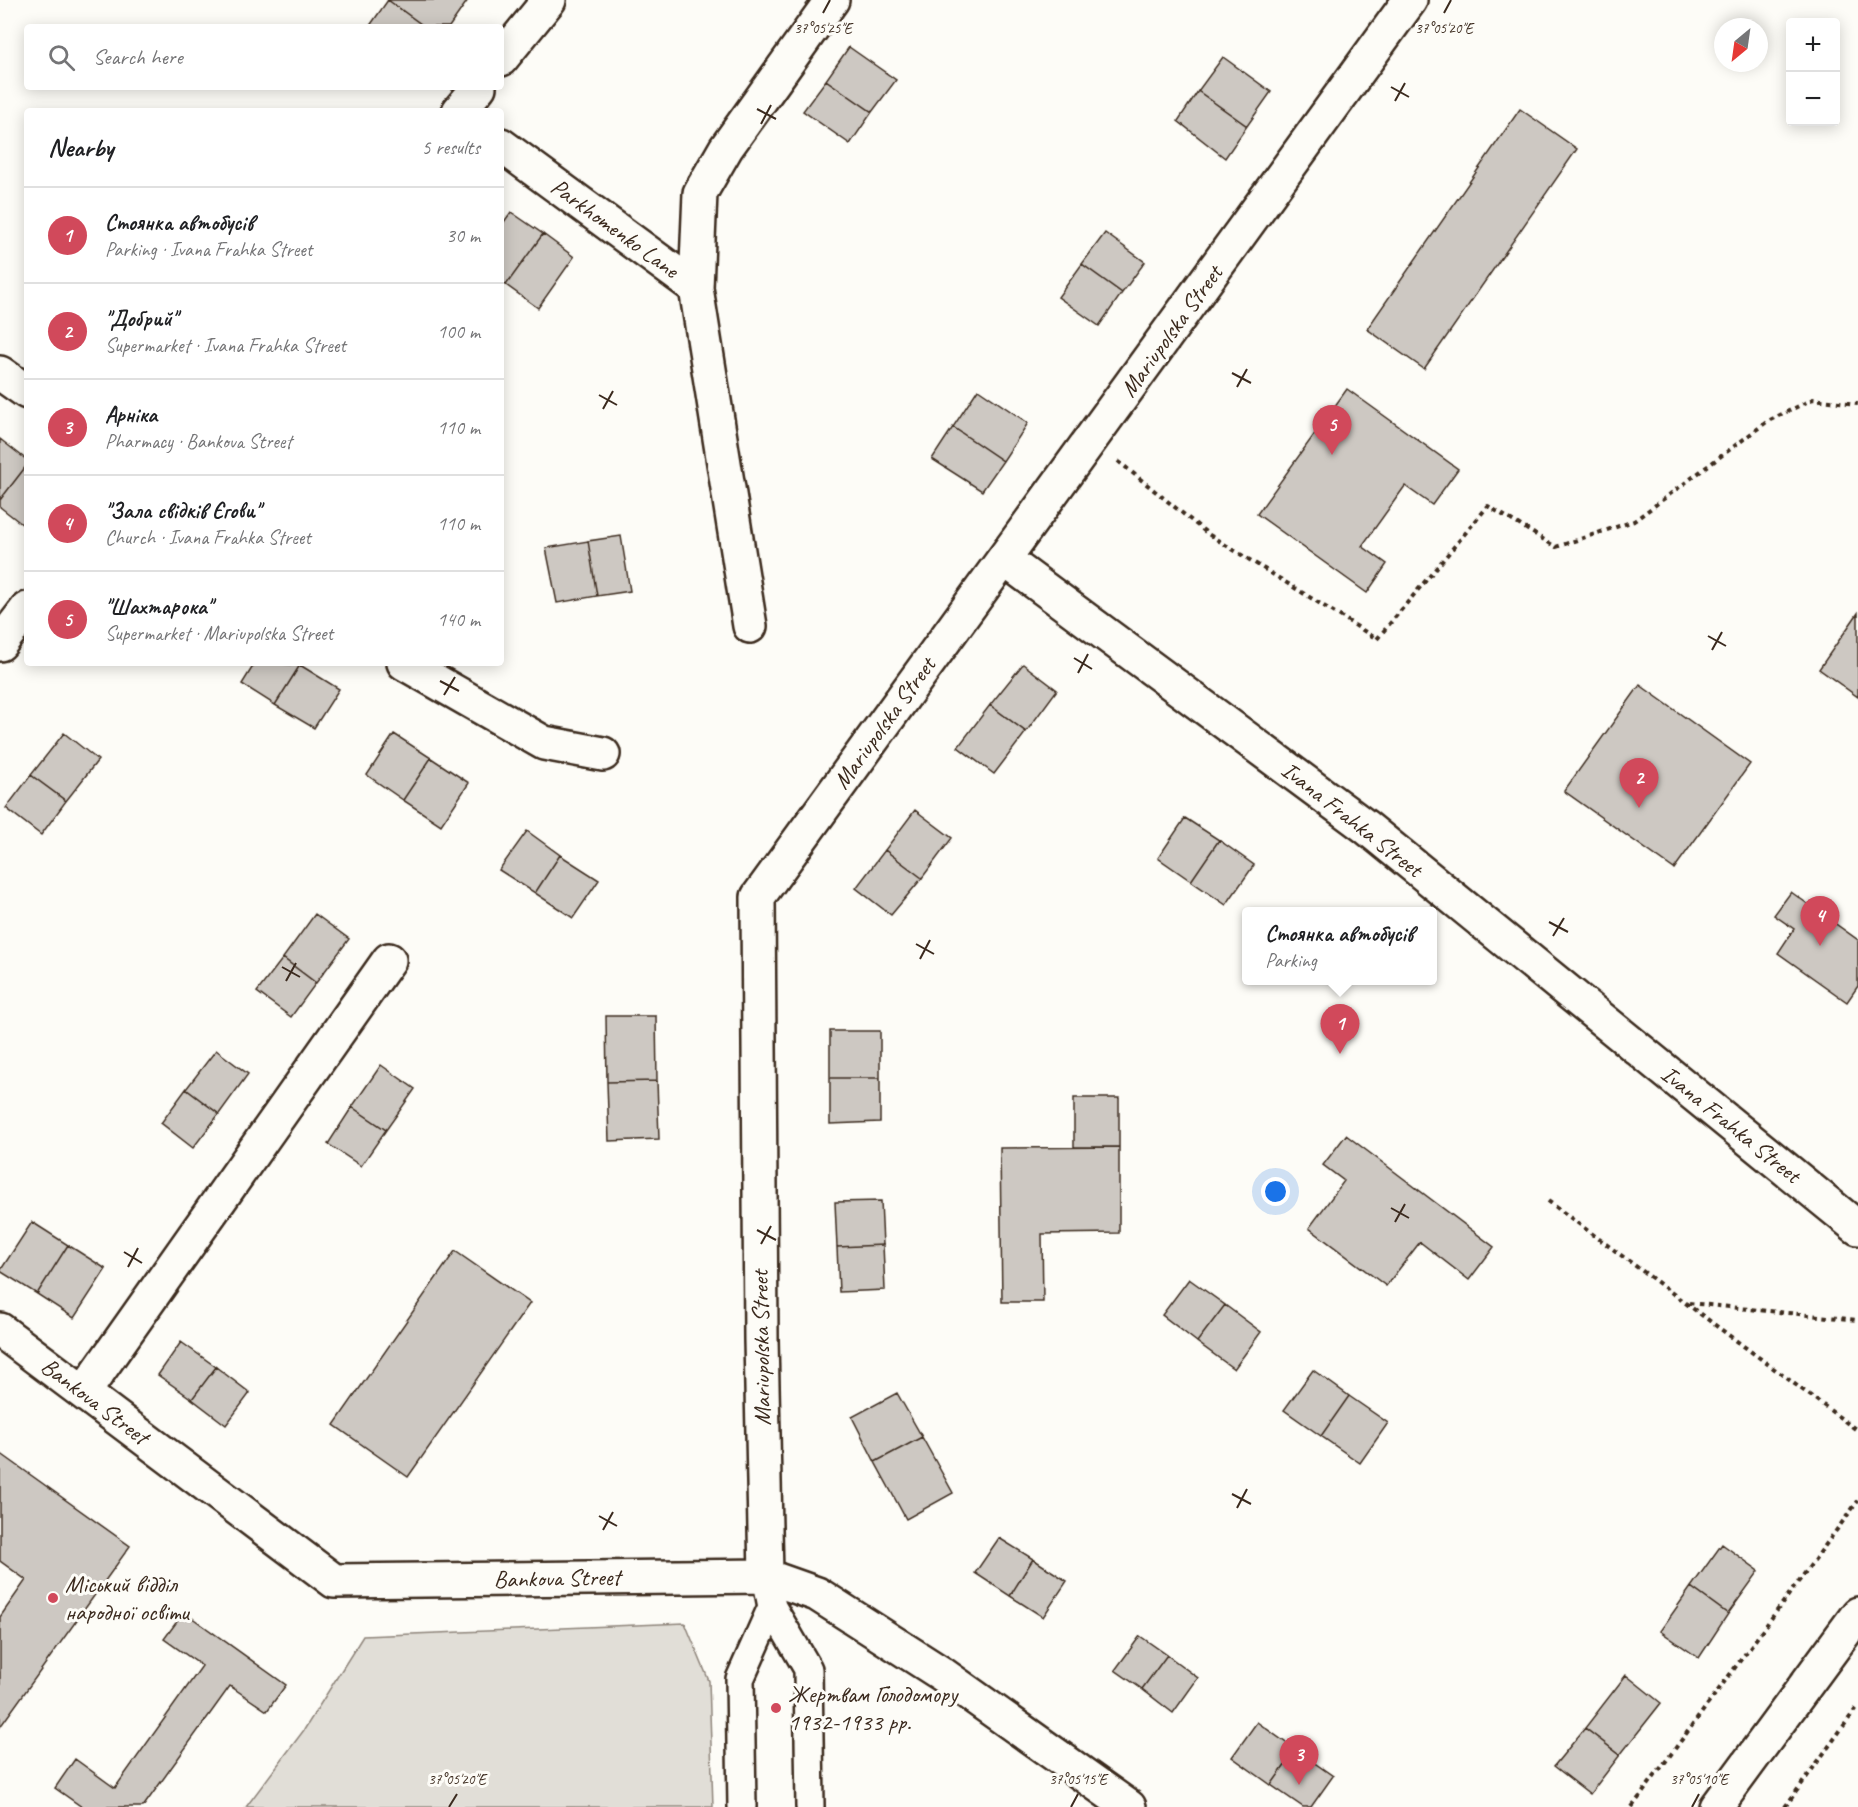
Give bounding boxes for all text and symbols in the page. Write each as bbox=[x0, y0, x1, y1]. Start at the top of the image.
north arrow bbox=[1714, 18, 1768, 72]
map controls bbox=[1786, 18, 1840, 126]
button: + bbox=[1786, 18, 1840, 72]
text: 37°05'25"E bbox=[794, 19, 854, 38]
text: 37°05'20"E bbox=[1415, 19, 1475, 38]
search box bbox=[24, 24, 504, 90]
icon: search bbox=[45, 41, 78, 74]
text: Search here bbox=[93, 43, 183, 71]
button: − bbox=[1786, 72, 1840, 126]
text: Nearby bbox=[48, 131, 113, 164]
text: 5 results bbox=[421, 135, 480, 160]
street label: Parkhomenko Lane bbox=[545, 171, 687, 286]
text: Стоянка автобусів bbox=[105, 209, 254, 237]
text: 1 bbox=[63, 223, 72, 248]
text: 30 m bbox=[446, 223, 480, 248]
text: Parking · Ivana Frahka Street bbox=[105, 237, 312, 262]
street label: Mariupolska Street bbox=[1113, 258, 1230, 403]
text: "Добрий" bbox=[105, 305, 177, 333]
text: 2 bbox=[63, 319, 72, 344]
text: 100 m bbox=[437, 319, 480, 344]
text: Supermarket · Ivana Frahka Street bbox=[105, 333, 346, 358]
text: Арніка bbox=[105, 401, 157, 429]
pin: 5 bbox=[1312, 406, 1352, 455]
text: 3 bbox=[63, 415, 72, 440]
text: 110 m bbox=[437, 415, 480, 440]
text: Pharmacy · Bankova Street bbox=[105, 429, 292, 454]
text: "Зала свідків Єгови" bbox=[105, 497, 260, 525]
text: 4 bbox=[63, 511, 72, 536]
text: 110 m bbox=[437, 511, 480, 536]
text: Church · Ivana Frahka Street bbox=[105, 525, 311, 550]
text: "Шахтарока" bbox=[105, 593, 212, 621]
text: 5 bbox=[63, 607, 72, 632]
text: 140 m bbox=[437, 607, 480, 632]
text: Supermarket · Mariupolska Street bbox=[105, 621, 333, 646]
street label: Mariupolska Street bbox=[826, 650, 943, 795]
street label: Ivana Frahka Street bbox=[1275, 755, 1430, 885]
pin: 2 bbox=[1620, 758, 1658, 808]
pin: 4 bbox=[1800, 896, 1840, 946]
popup bbox=[1242, 907, 1437, 985]
text: Стоянка автобусів bbox=[1265, 920, 1414, 948]
text: Parking bbox=[1265, 948, 1317, 973]
pin: 1 bbox=[1320, 1004, 1360, 1054]
street label: Ivana Frahka Street bbox=[1655, 1059, 1808, 1191]
your location bbox=[1261, 1177, 1290, 1206]
street label: Mariupolska Street bbox=[745, 1268, 777, 1426]
street label: Bankova Street bbox=[35, 1351, 157, 1453]
street label: Bankova Street bbox=[493, 1562, 624, 1594]
place label: Міський відділ народної освіти bbox=[65, 1569, 191, 1627]
marker: Міський відділ народної освіти bbox=[46, 1591, 60, 1605]
place label: Жертвам Голодомору 1932-1933 рр. bbox=[788, 1679, 959, 1737]
marker: Жертвам Голодомору 1932-1933 рр. bbox=[769, 1701, 783, 1715]
pin: 3 bbox=[1280, 1736, 1318, 1785]
text: 37°05'20"E bbox=[428, 1770, 488, 1789]
text: 37°05'15"E bbox=[1049, 1770, 1109, 1789]
text: 37°05'10"E bbox=[1670, 1770, 1730, 1789]

